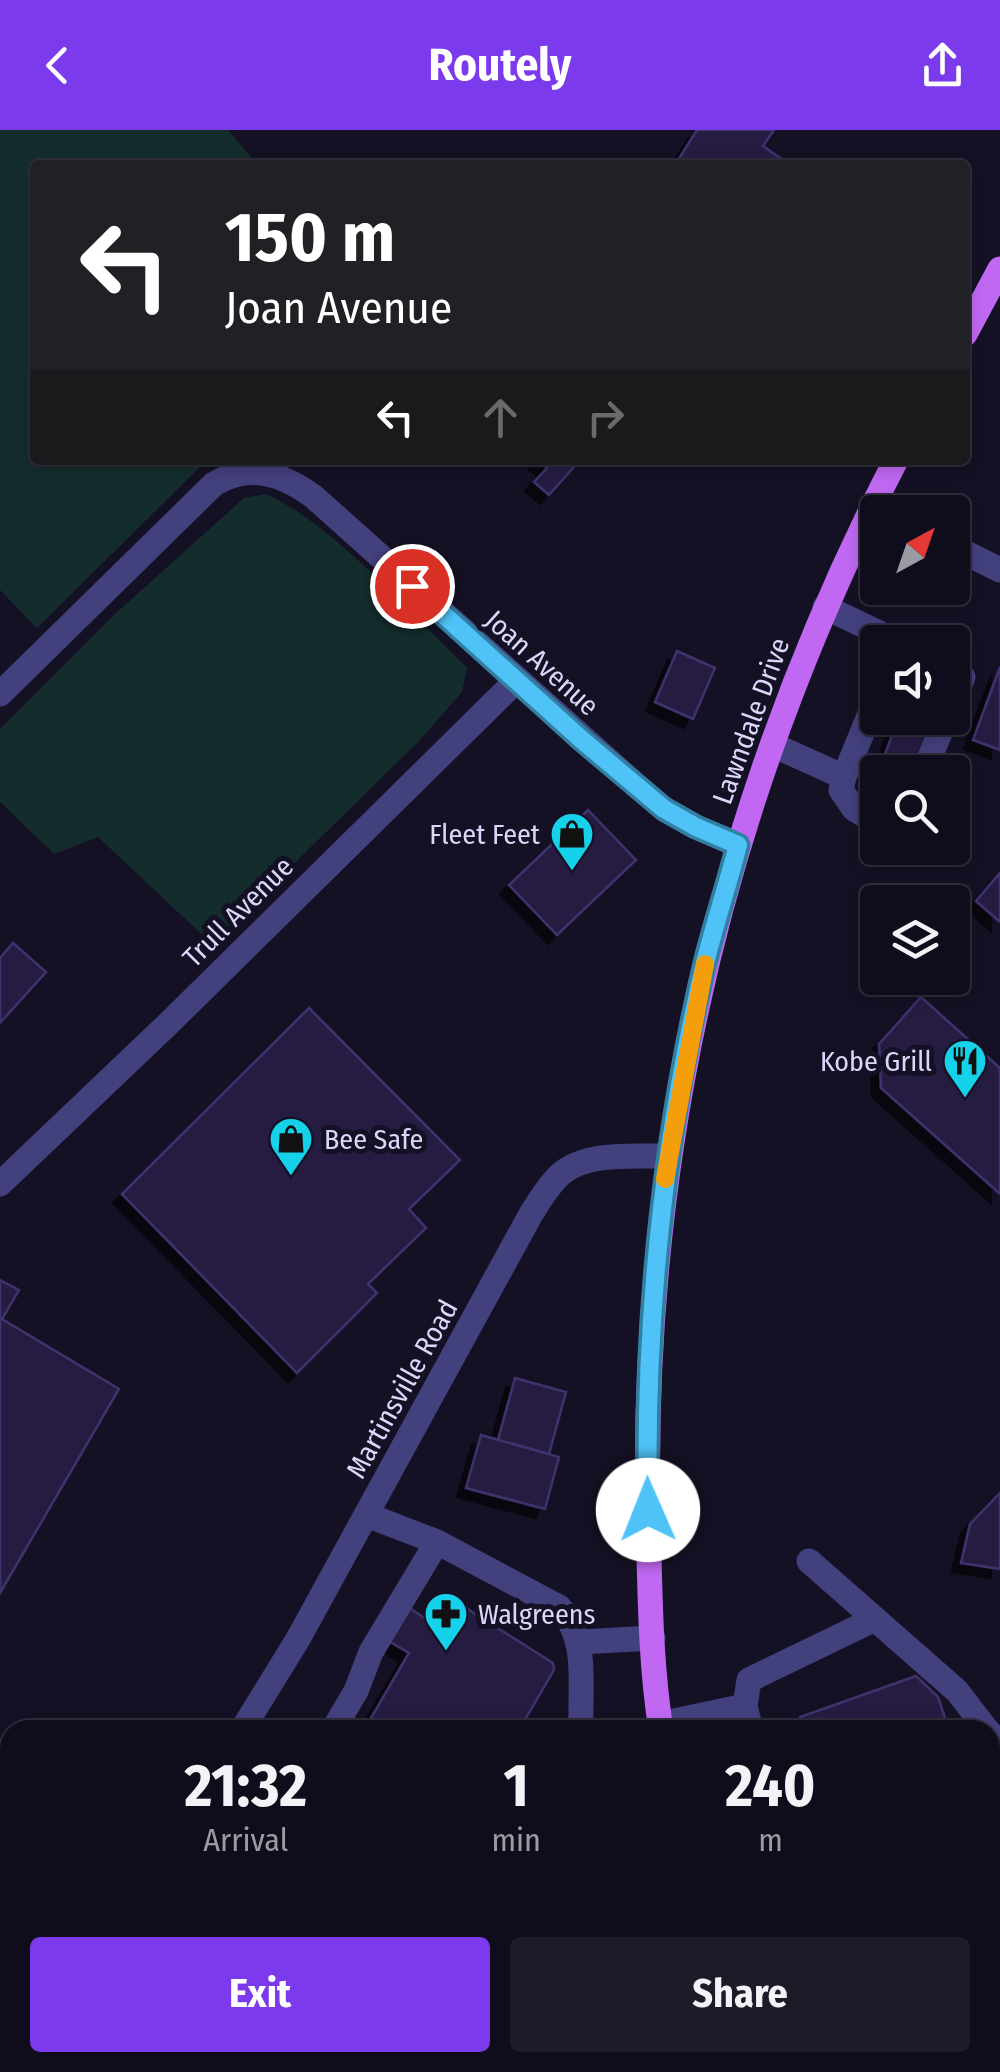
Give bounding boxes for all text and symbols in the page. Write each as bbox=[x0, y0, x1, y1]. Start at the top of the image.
icon: back bbox=[30, 38, 85, 93]
text: Routely bbox=[428, 38, 572, 92]
icon: share bbox=[915, 38, 970, 93]
text: 150 m bbox=[225, 196, 395, 280]
icon: left bbox=[60, 200, 190, 330]
text: Joan Avenue bbox=[225, 281, 452, 335]
icon: left bbox=[368, 390, 423, 445]
icon: ahead bbox=[473, 390, 528, 445]
icon: right bbox=[578, 390, 633, 445]
north arrow bbox=[860, 495, 970, 605]
map controls bbox=[860, 495, 970, 995]
pin bbox=[370, 544, 455, 629]
icon: arrive bbox=[385, 559, 440, 614]
street label: Joan Avenue bbox=[478, 603, 606, 723]
button: sound bbox=[860, 625, 970, 735]
street label: Lawndale Drive bbox=[706, 633, 796, 809]
button: search bbox=[860, 755, 970, 865]
shop icon: Fleet Feet bbox=[549, 811, 595, 872]
place label: Fleet Feet bbox=[429, 818, 541, 851]
street label: Trull Avenue bbox=[176, 850, 300, 974]
button: layers bbox=[860, 885, 970, 995]
restaurant icon: Kobe Grill bbox=[942, 1038, 988, 1099]
place label: Kobe Grill bbox=[820, 1045, 932, 1078]
shop icon: Bee Safe bbox=[268, 1116, 314, 1177]
place label: Bee Safe bbox=[324, 1123, 423, 1156]
street label: Martinsville Road bbox=[339, 1294, 465, 1484]
position arrow bbox=[596, 1458, 700, 1562]
pharmacy icon: Walgreens bbox=[423, 1591, 469, 1652]
place label: Walgreens bbox=[478, 1598, 596, 1631]
text: 21:32 bbox=[184, 1750, 307, 1822]
text: 1 bbox=[503, 1750, 529, 1822]
text: 240 bbox=[725, 1750, 816, 1822]
text: Arrival bbox=[203, 1821, 288, 1859]
text: min bbox=[491, 1821, 541, 1859]
text: m bbox=[758, 1821, 783, 1859]
button: Exit bbox=[30, 1937, 490, 2052]
button: Share bbox=[510, 1937, 970, 2052]

